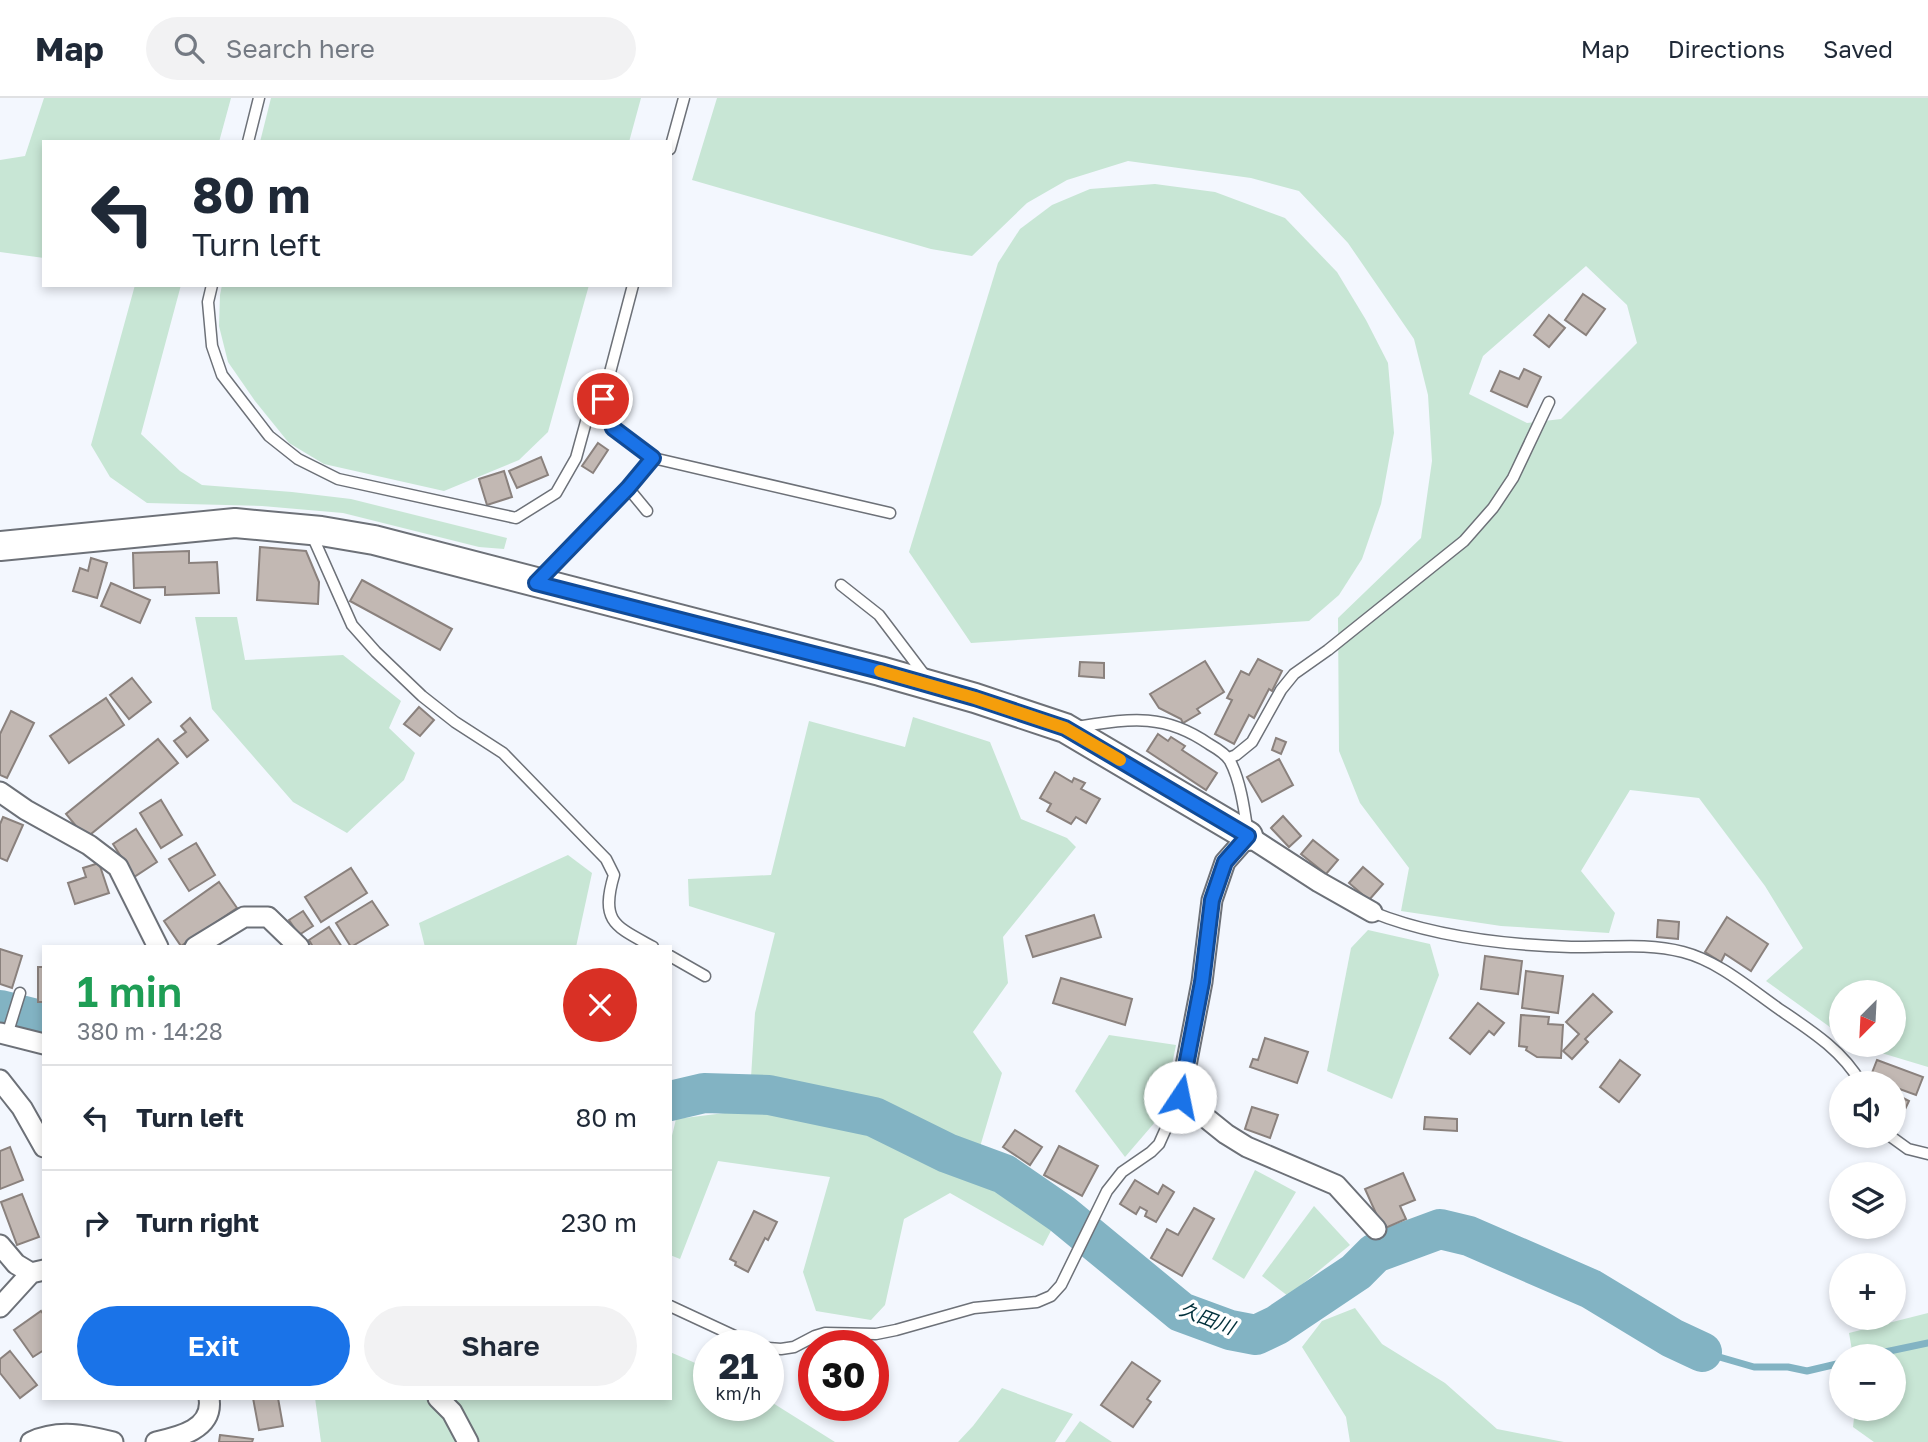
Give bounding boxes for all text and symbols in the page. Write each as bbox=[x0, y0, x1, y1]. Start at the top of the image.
search box bbox=[146, 17, 636, 80]
text: Map bbox=[35, 29, 104, 68]
icon: search bbox=[170, 29, 208, 67]
text: Search here bbox=[226, 33, 375, 64]
text: Map bbox=[1581, 34, 1630, 63]
text: Directions bbox=[1668, 34, 1785, 63]
text: Saved bbox=[1823, 34, 1893, 63]
text: 80 m bbox=[192, 165, 310, 224]
icon: left bbox=[77, 168, 168, 259]
text: Turn left bbox=[192, 225, 321, 263]
pin bbox=[573, 369, 633, 429]
icon: arrive bbox=[584, 380, 622, 418]
text: 1 min bbox=[77, 966, 182, 1016]
button: close bbox=[563, 968, 637, 1042]
north arrow bbox=[1829, 980, 1906, 1057]
map controls bbox=[1829, 980, 1906, 1421]
text: 380 m · 14:28 bbox=[77, 1017, 223, 1045]
position arrow bbox=[1143, 1060, 1217, 1134]
button: sound bbox=[1829, 1071, 1906, 1148]
icon: left bbox=[77, 1099, 115, 1137]
text: Turn left bbox=[136, 1102, 244, 1133]
text: 80 m bbox=[576, 1102, 637, 1133]
button: layers bbox=[1829, 1162, 1906, 1239]
icon: right bbox=[77, 1204, 115, 1242]
text: Turn right bbox=[136, 1207, 259, 1238]
text: 230 m bbox=[561, 1207, 637, 1238]
button: + bbox=[1829, 1253, 1906, 1330]
water label: 久田川 bbox=[1176, 1297, 1240, 1339]
button: Exit bbox=[77, 1306, 350, 1386]
button: Share bbox=[364, 1306, 637, 1386]
speed limit sign: 30 bbox=[798, 1330, 889, 1421]
button: − bbox=[1829, 1344, 1906, 1421]
text: 21 bbox=[719, 1345, 758, 1387]
text: km/h bbox=[716, 1382, 761, 1404]

